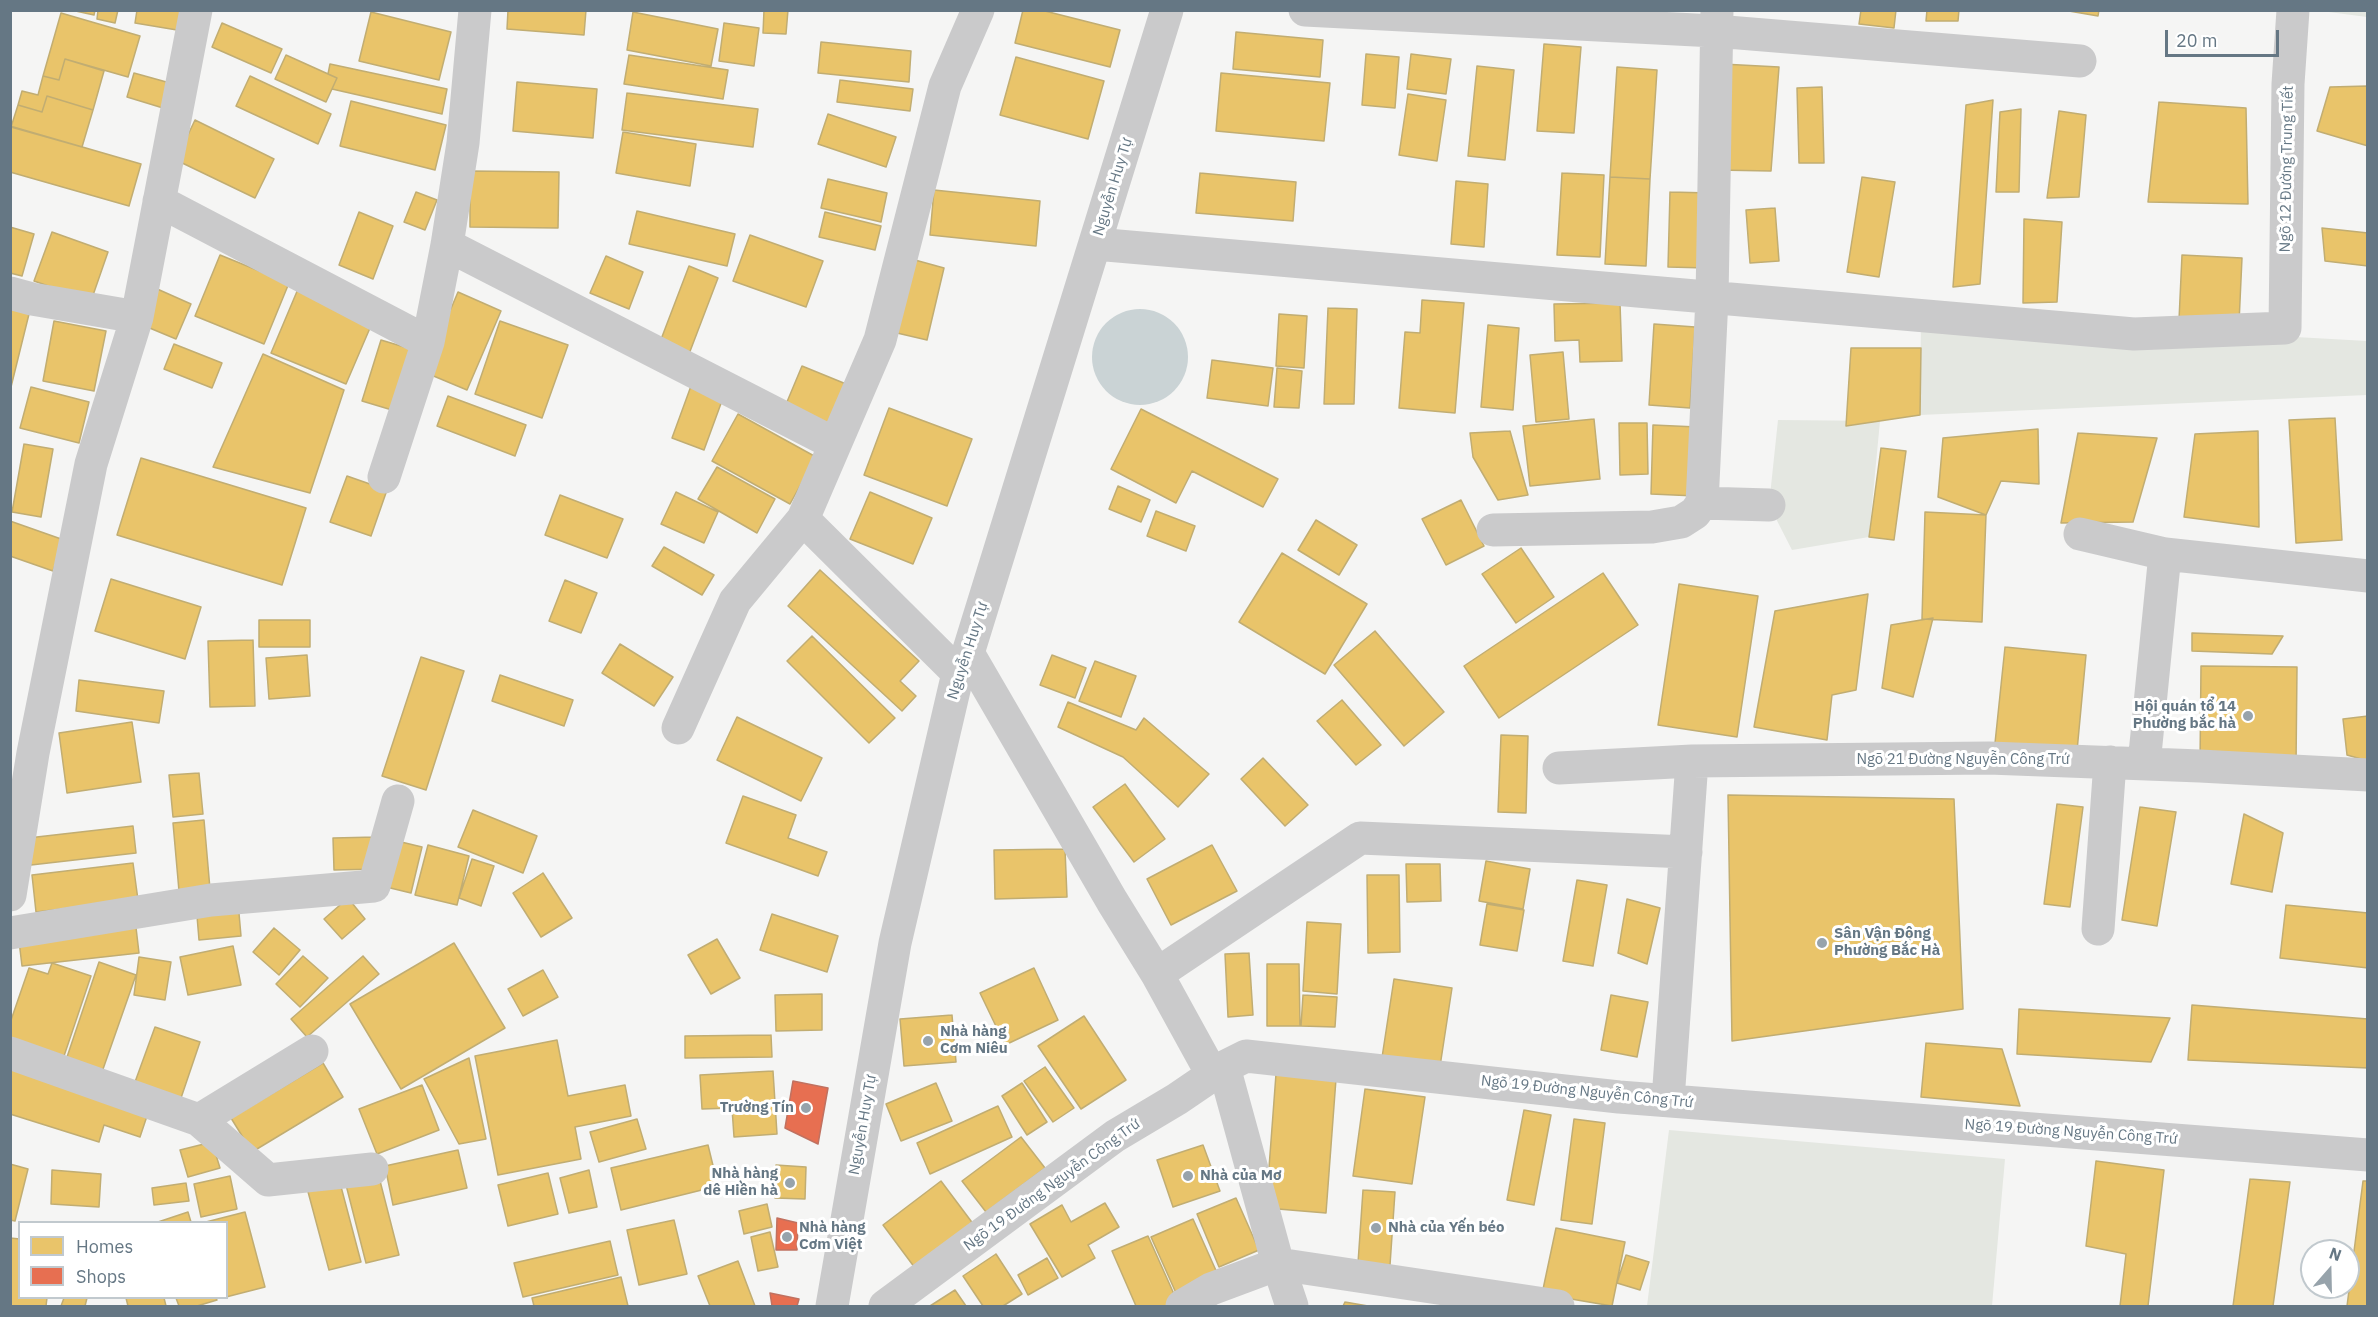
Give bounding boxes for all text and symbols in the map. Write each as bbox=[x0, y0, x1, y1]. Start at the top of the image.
scale bar bbox=[2168, 18, 2282, 56]
text: 20 m bbox=[2176, 29, 2218, 52]
street label: Ngõ 12 Đường Trung Tiết bbox=[2277, 86, 2297, 252]
street label: Nguyễn Huy Tự bbox=[1090, 136, 1136, 238]
street label: Nguyễn Huy Tự bbox=[944, 600, 992, 702]
place label: Hội quán tổ 14 Phường bắc hà bbox=[2133, 698, 2236, 733]
marker: Hội quán tổ 14 Phường bắc hà bbox=[2241, 709, 2255, 723]
street label: Ngõ 21 Đường Nguyễn Công Trứ bbox=[1856, 751, 2070, 769]
place label: Sân Vận Động Phường Bắc Hà bbox=[1834, 925, 1940, 960]
marker: Sân Vận Động Phường Bắc Hà bbox=[1815, 936, 1829, 950]
place label: Nhà hàng Cơm Niêu bbox=[940, 1023, 1008, 1058]
marker: Nhà hàng Cơm Niêu bbox=[921, 1034, 935, 1048]
street label: Ngõ 19 Đường Nguyễn Công Trứ bbox=[1480, 1072, 1694, 1112]
street label: Nguyễn Huy Tự bbox=[845, 1074, 881, 1176]
place label: Trường Tín bbox=[720, 1099, 794, 1117]
marker: Trường Tín bbox=[799, 1101, 813, 1115]
street label: Ngõ 19 Đường Nguyễn Công Trứ bbox=[960, 1115, 1144, 1255]
street label: Ngõ 19 Đường Nguyễn Công Trứ bbox=[1964, 1116, 2178, 1148]
place label: Nhà hàng dê Hiền hà bbox=[703, 1165, 778, 1200]
place label: Nhà của Mơ bbox=[1200, 1167, 1281, 1185]
marker: Nhà của Mơ bbox=[1181, 1169, 1195, 1183]
marker: Nhà hàng dê Hiền hà bbox=[783, 1176, 797, 1190]
place label: Nhà hàng Cơm Việt bbox=[799, 1219, 866, 1254]
place label: Nhà của Yến béo bbox=[1388, 1219, 1504, 1237]
legend bbox=[18, 1221, 228, 1299]
marker: Nhà của Yến béo bbox=[1369, 1221, 1383, 1235]
marker: Nhà hàng Cơm Việt bbox=[780, 1230, 794, 1244]
text: Homes bbox=[76, 1235, 133, 1258]
north arrow bbox=[2300, 1239, 2360, 1299]
text: N bbox=[2327, 1243, 2344, 1265]
text: Shops bbox=[76, 1265, 126, 1288]

